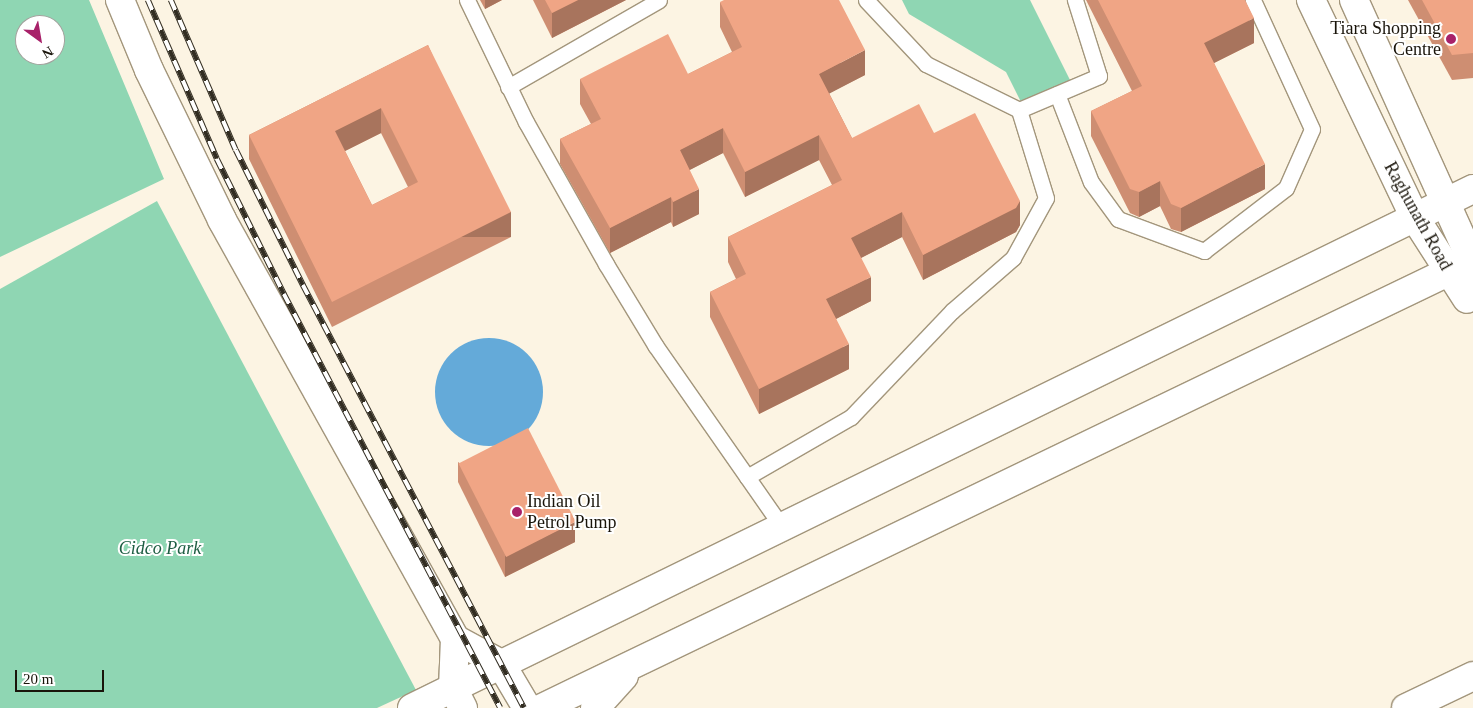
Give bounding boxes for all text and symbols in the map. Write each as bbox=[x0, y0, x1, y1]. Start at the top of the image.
north arrow bbox=[15, 15, 65, 65]
place label: Tiara Shopping Centre bbox=[1330, 18, 1441, 60]
marker: Tiara Shopping Centre bbox=[1445, 33, 1457, 45]
text: N bbox=[39, 43, 56, 61]
street label: Raghunath Road bbox=[1379, 158, 1457, 274]
place label: Indian Oil Petrol Pump bbox=[527, 491, 617, 534]
marker: Indian Oil Petrol Pump bbox=[511, 506, 523, 518]
park label: Cidco Park bbox=[119, 537, 201, 559]
scale bar bbox=[18, 660, 106, 692]
text: 20 m bbox=[23, 671, 53, 687]

